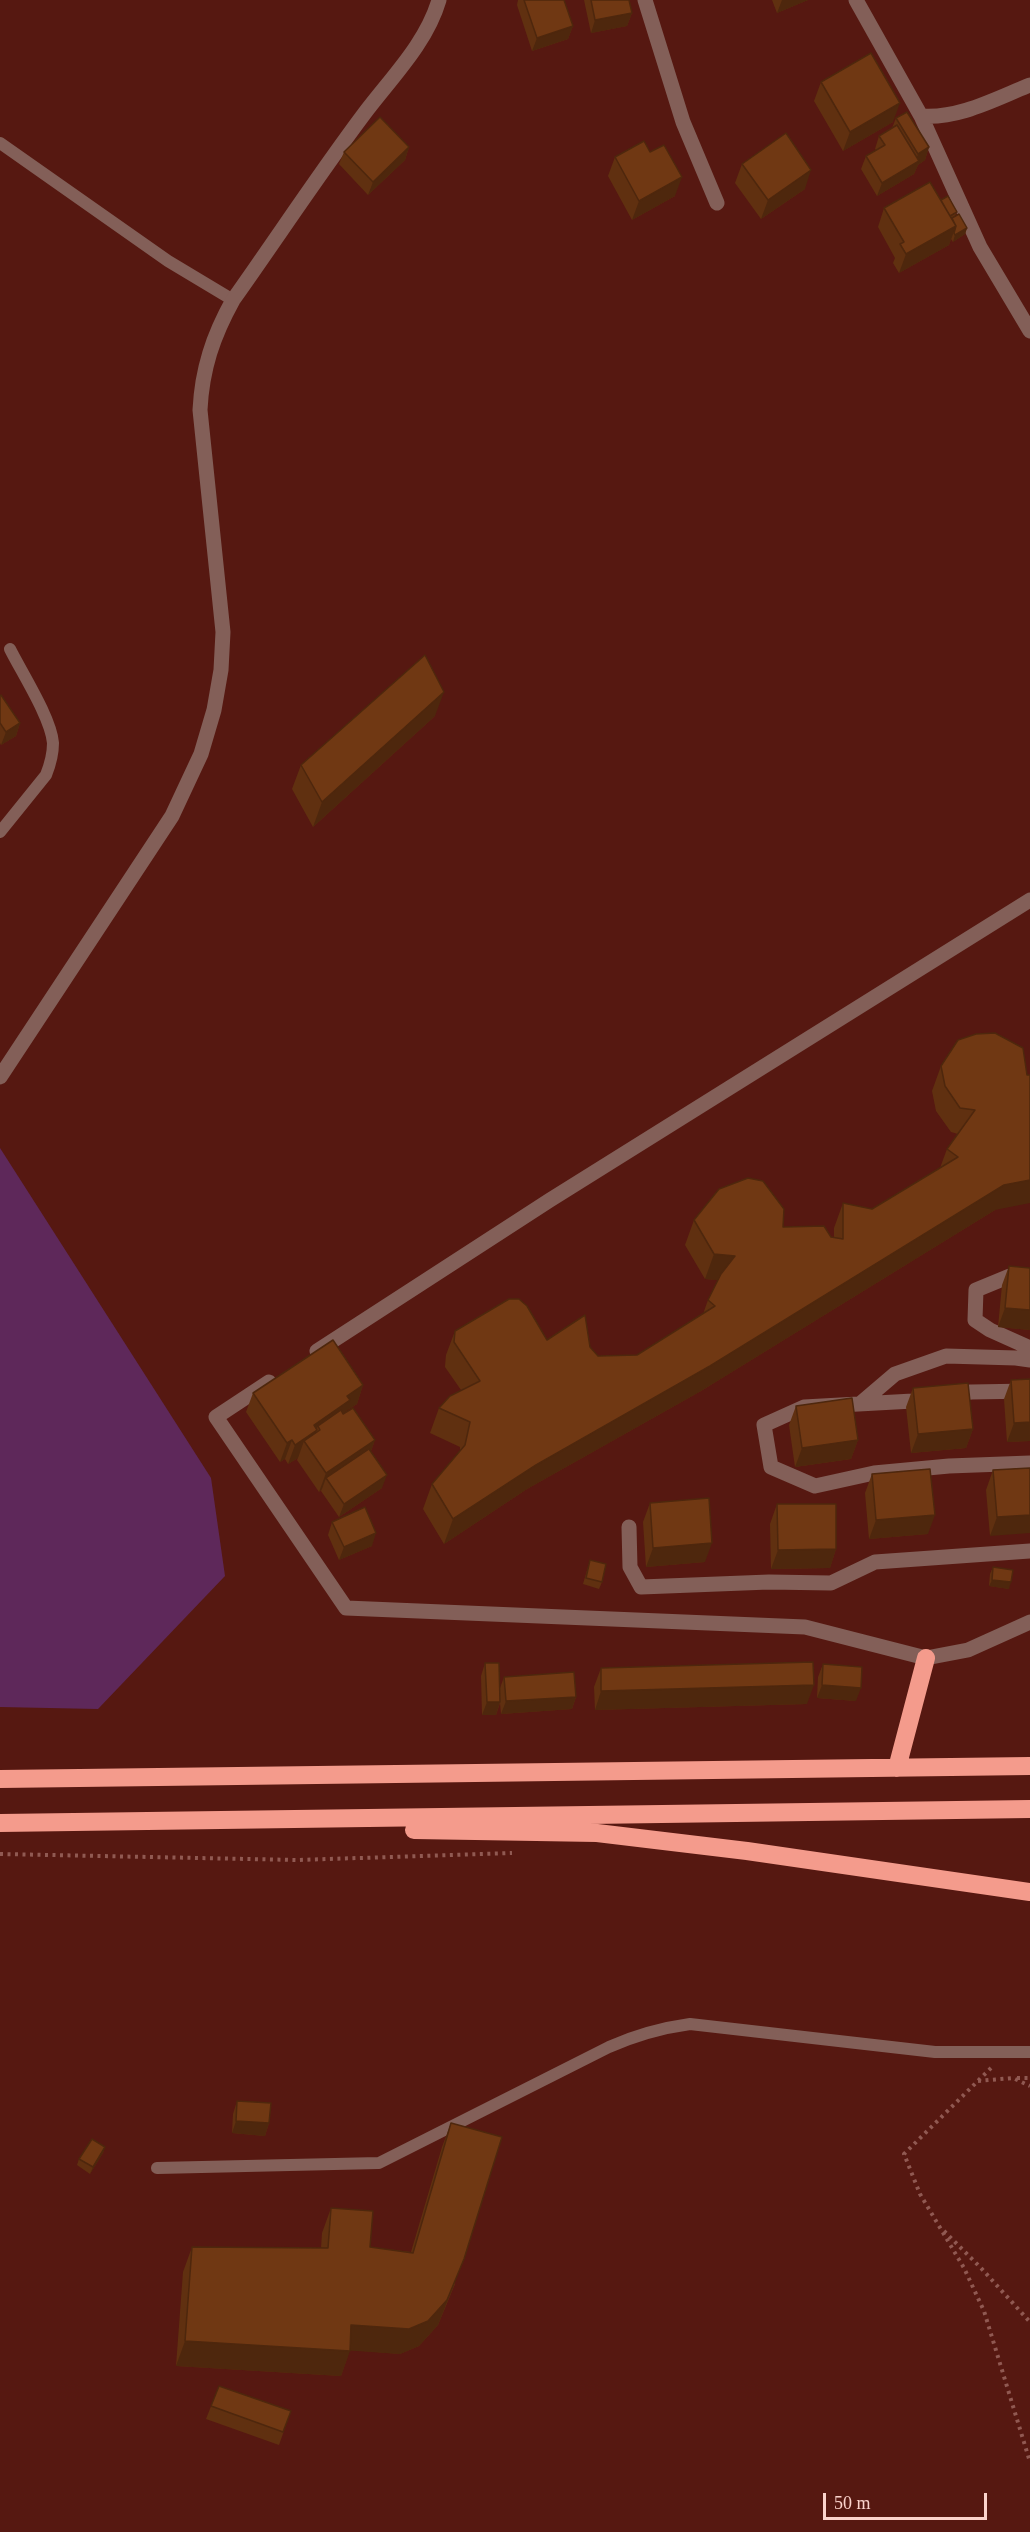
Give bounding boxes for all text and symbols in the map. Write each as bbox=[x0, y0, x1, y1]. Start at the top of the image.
scale bar bbox=[826, 2481, 990, 2519]
text: 50 m bbox=[834, 2493, 871, 2513]

